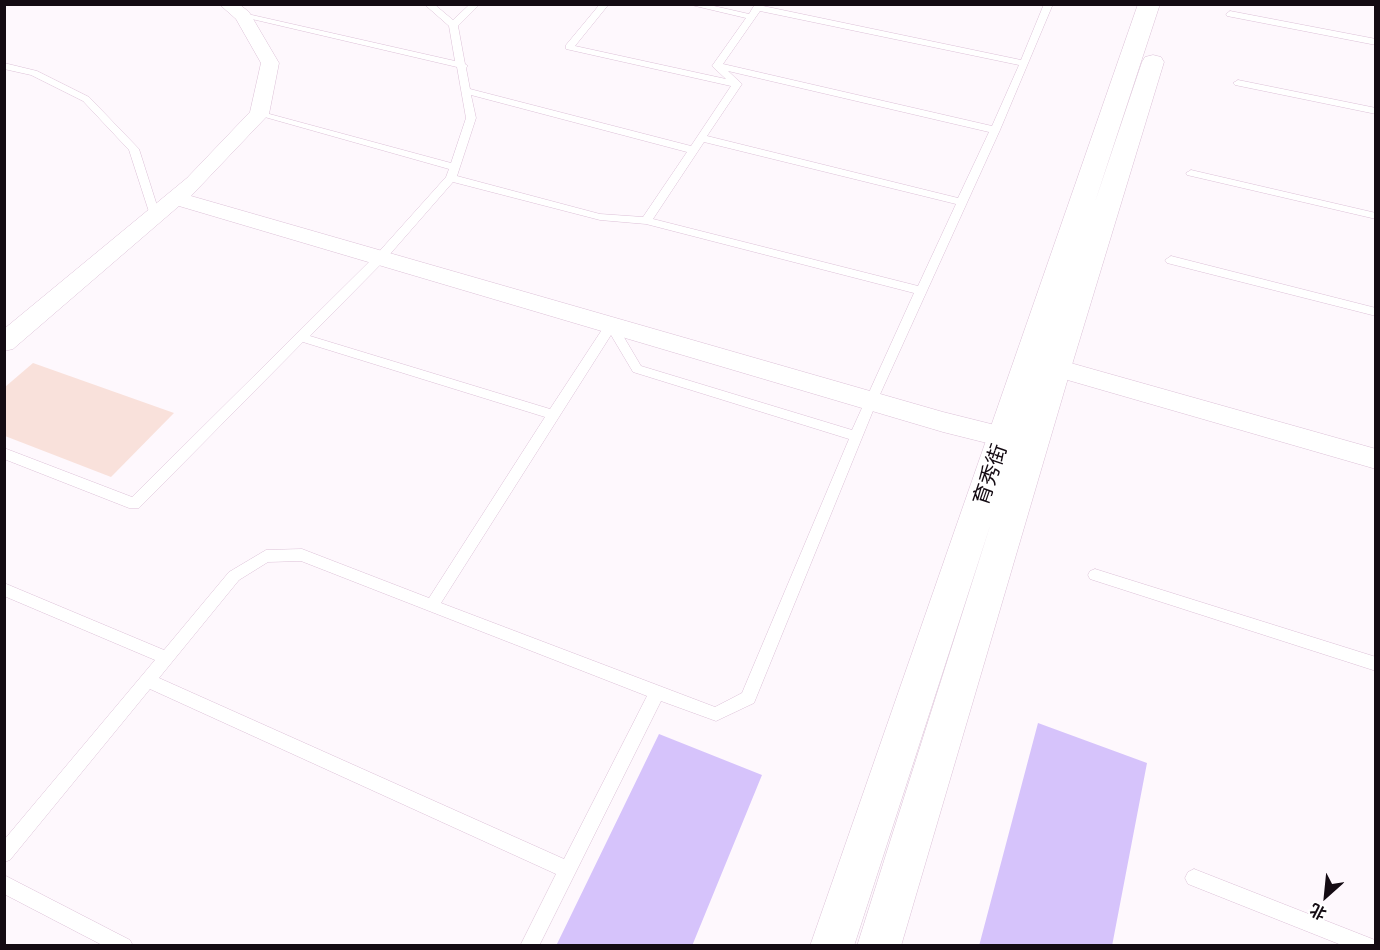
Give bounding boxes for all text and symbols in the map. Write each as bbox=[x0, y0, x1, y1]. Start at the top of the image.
street label: 育秀街 bbox=[969, 441, 1013, 509]
north arrow bbox=[1296, 866, 1356, 926]
text: 北 bbox=[1306, 899, 1330, 925]

